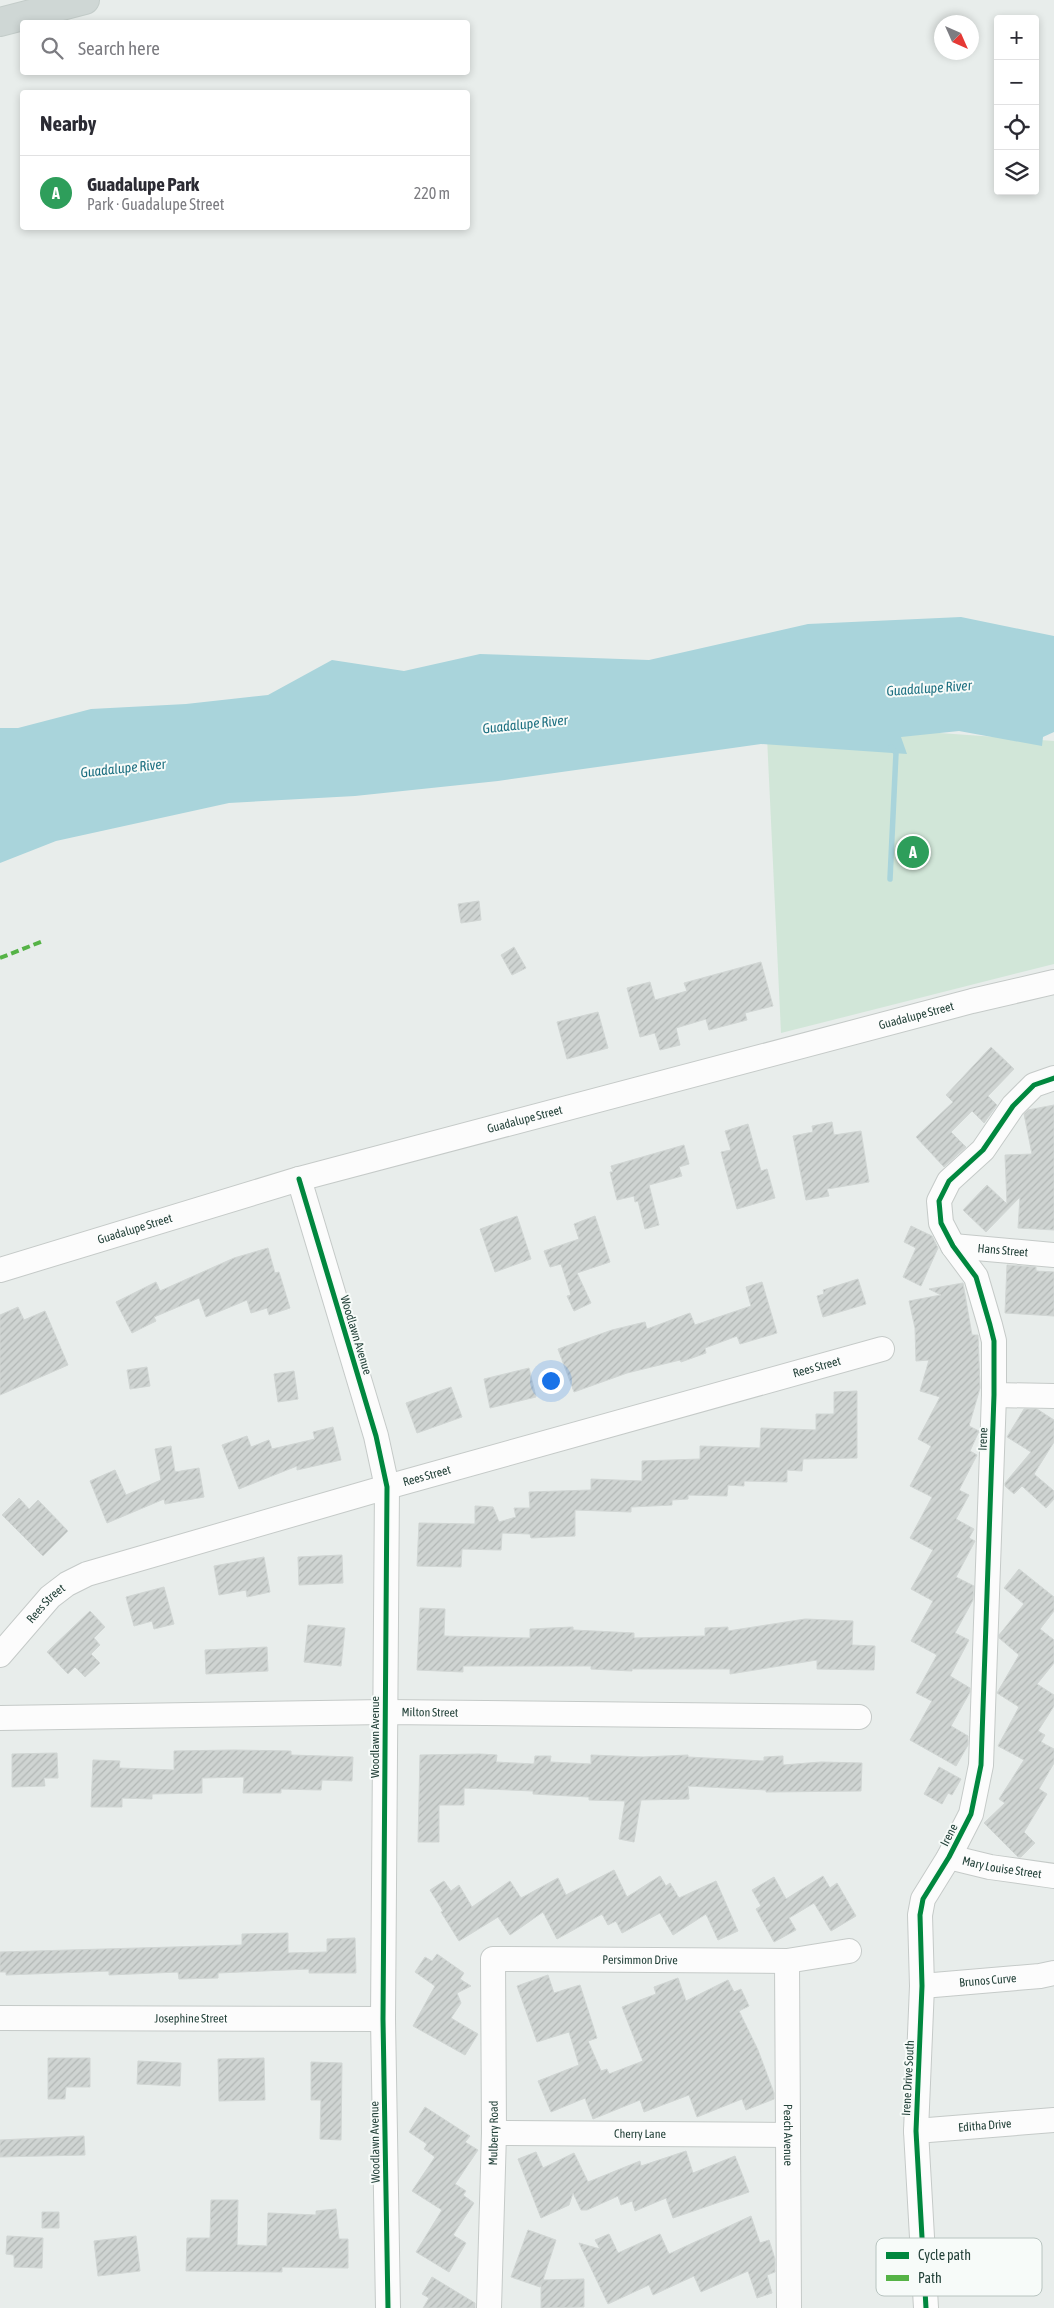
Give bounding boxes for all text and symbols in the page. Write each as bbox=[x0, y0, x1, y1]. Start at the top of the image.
north arrow bbox=[934, 15, 979, 60]
map controls bbox=[994, 15, 1039, 195]
button: + bbox=[994, 15, 1039, 60]
search box bbox=[20, 20, 470, 75]
icon: search bbox=[38, 34, 66, 62]
text: Search here bbox=[78, 37, 160, 59]
button: − bbox=[994, 60, 1039, 105]
button: locate bbox=[994, 105, 1039, 150]
text: Nearby bbox=[40, 111, 96, 135]
button: layers bbox=[994, 150, 1039, 195]
text: Guadalupe Park bbox=[87, 173, 199, 195]
text: A bbox=[52, 184, 60, 202]
text: 220 m bbox=[414, 184, 450, 202]
text: Park · Guadalupe Street bbox=[87, 195, 224, 213]
water label: Guadalupe River bbox=[886, 677, 973, 699]
water label: Guadalupe River bbox=[482, 711, 569, 736]
water label: Guadalupe River bbox=[80, 755, 167, 780]
pin: A bbox=[897, 833, 929, 871]
street label: Guadalupe Street bbox=[877, 999, 956, 1032]
street label: Guadalupe Street bbox=[486, 1103, 564, 1136]
street label: Guadalupe Street bbox=[96, 1211, 174, 1247]
street label: Hans Street bbox=[977, 1241, 1029, 1260]
street label: Woodlawn Avenue bbox=[337, 1294, 375, 1376]
street label: Rees Street bbox=[791, 1354, 843, 1380]
your location bbox=[538, 1368, 564, 1394]
street label: Irene bbox=[976, 1427, 990, 1451]
street label: Rees Street bbox=[401, 1462, 453, 1489]
street label: Rees Street bbox=[24, 1581, 68, 1626]
street label: Woodlawn Avenue bbox=[368, 1696, 382, 1778]
street label: Milton Street bbox=[401, 1705, 459, 1720]
street label: Irene bbox=[937, 1821, 961, 1849]
street label: Mary Louise Street bbox=[961, 1853, 1043, 1881]
street label: Persimmon Drive bbox=[602, 1953, 678, 1967]
street label: Brunos Curve bbox=[959, 1971, 1017, 1990]
street label: Josephine Street bbox=[155, 2011, 228, 2026]
street label: Irene Drive South bbox=[899, 2040, 917, 2116]
street label: Woodlawn Avenue bbox=[367, 2101, 383, 2183]
street label: Mulberry Road bbox=[486, 2101, 501, 2166]
street label: Peach Avenue bbox=[781, 2104, 795, 2166]
street label: Editha Drive bbox=[958, 2116, 1012, 2135]
street label: Cherry Lane bbox=[614, 2127, 666, 2141]
legend bbox=[876, 2238, 1042, 2296]
text: Cycle path bbox=[918, 2247, 971, 2263]
text: Path bbox=[918, 2270, 942, 2286]

